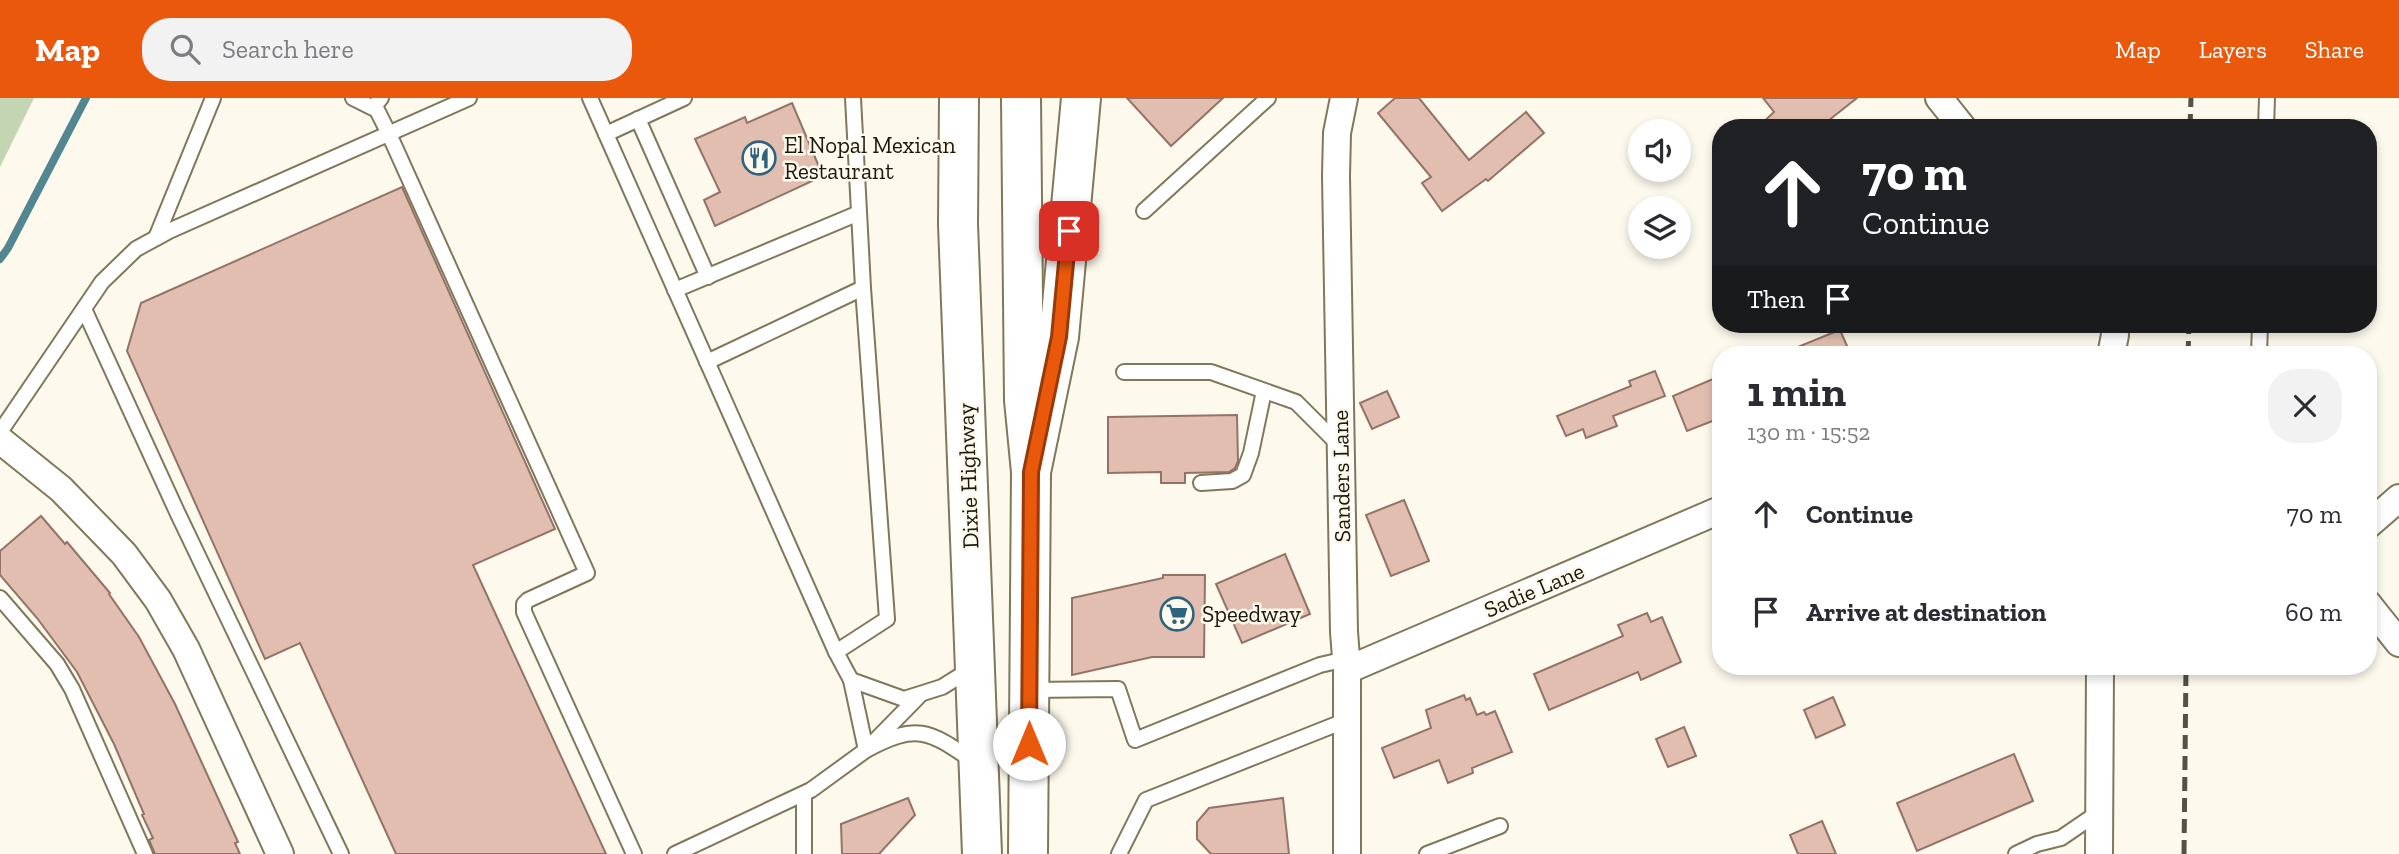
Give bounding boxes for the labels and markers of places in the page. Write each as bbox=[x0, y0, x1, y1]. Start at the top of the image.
place label: El Nopal Mexican Restaurant bbox=[784, 131, 956, 185]
restaurant icon: El Nopal Mexican Restaurant bbox=[740, 139, 778, 177]
pin bbox=[1039, 201, 1099, 261]
supermarket icon: Speedway bbox=[1158, 595, 1196, 633]
place label: Speedway bbox=[1202, 600, 1301, 628]

